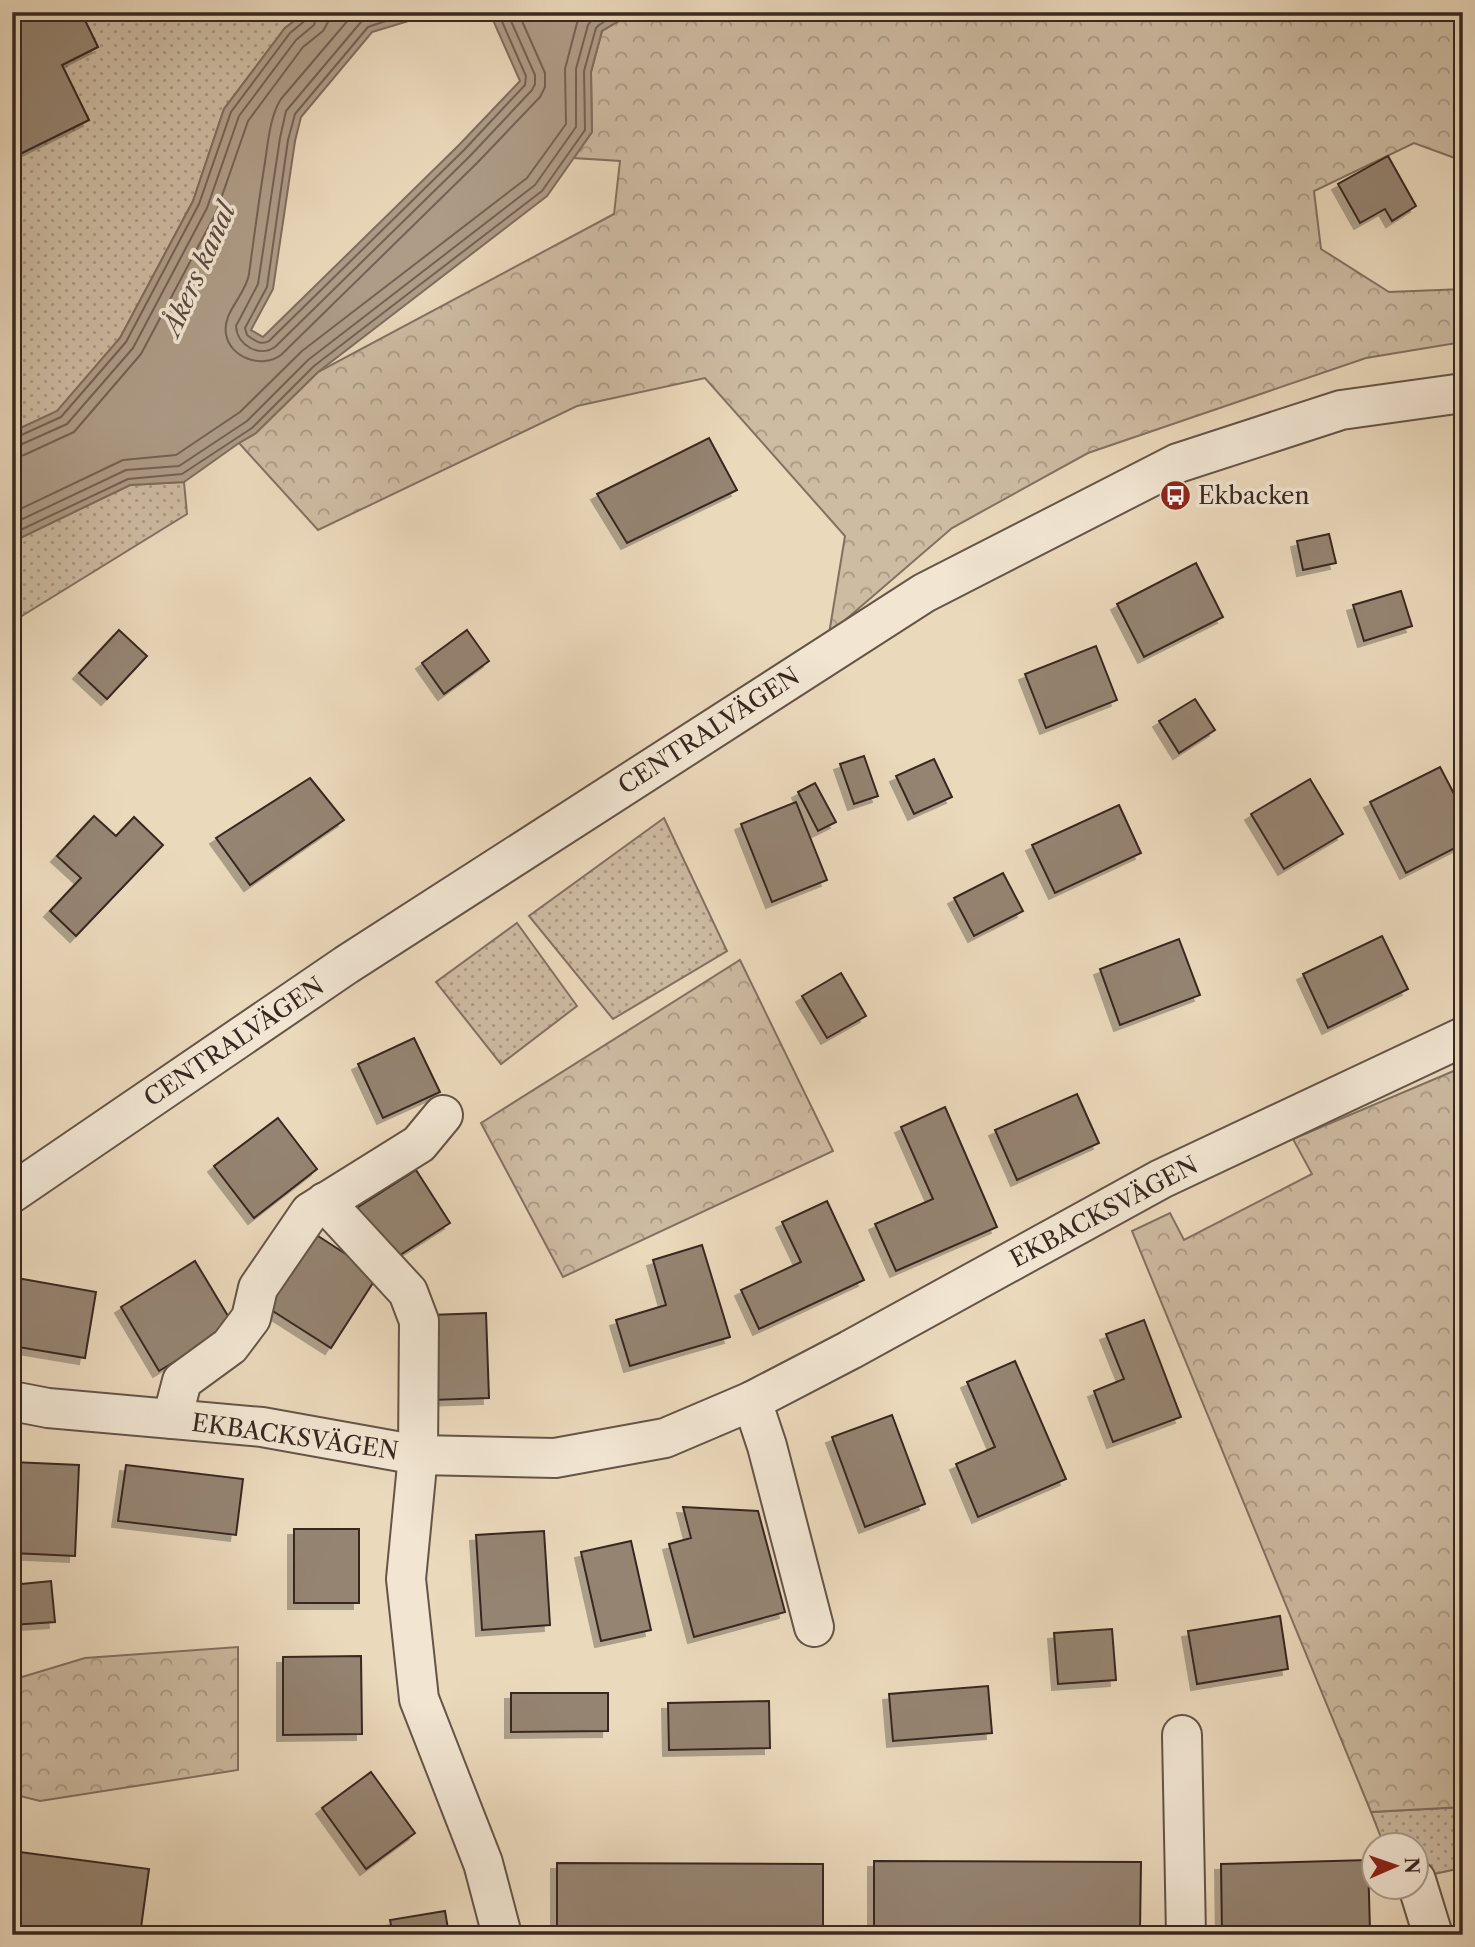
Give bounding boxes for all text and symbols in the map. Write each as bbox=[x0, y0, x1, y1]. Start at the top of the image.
water label: Åkers kanal bbox=[154, 195, 244, 344]
bus stop icon: Ekbacken bbox=[1158, 479, 1192, 513]
place label: Ekbacken bbox=[1198, 481, 1310, 510]
street label: CENTRALVÄGEN bbox=[613, 661, 805, 800]
street label: CENTRALVÄGEN bbox=[138, 971, 329, 1112]
street label: EKBACKSVÄGEN bbox=[1005, 1150, 1203, 1273]
street label: EKBACKSVÄGEN bbox=[190, 1408, 400, 1465]
north arrow bbox=[1360, 1832, 1430, 1902]
text: N bbox=[1400, 1857, 1423, 1874]

